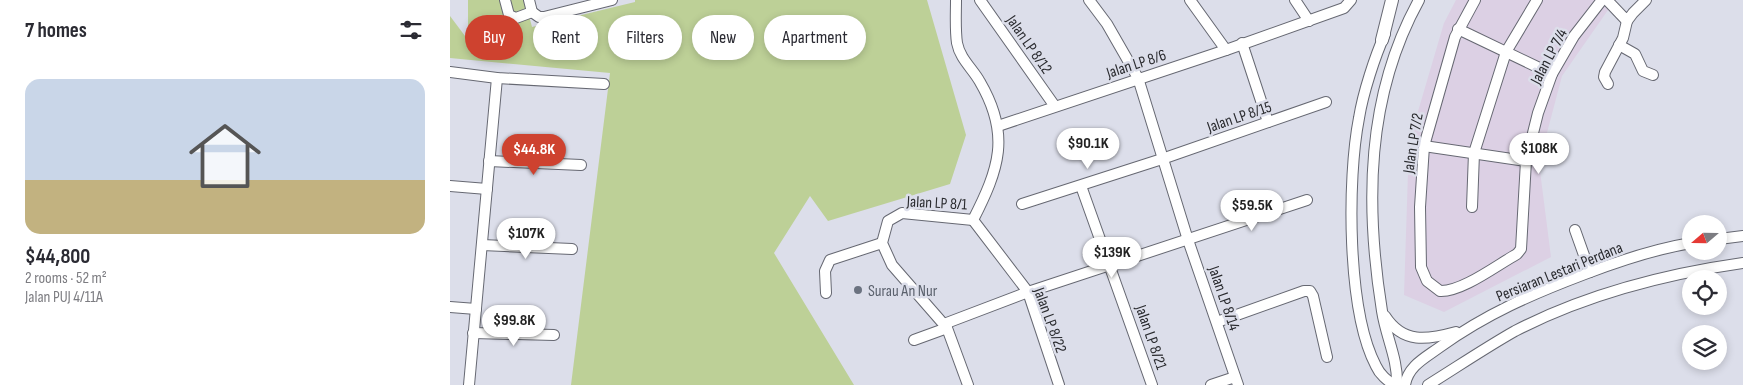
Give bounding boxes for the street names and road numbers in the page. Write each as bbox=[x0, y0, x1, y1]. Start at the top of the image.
street label: Jalan LP 8/12 bbox=[1001, 11, 1056, 78]
street label: Jalan LP 7/4 bbox=[1526, 25, 1572, 89]
street label: Jalan LP 8/6 bbox=[1103, 46, 1169, 83]
street label: Jalan LP 8/15 bbox=[1204, 98, 1274, 138]
street label: Jalan LP 7/2 bbox=[1399, 112, 1428, 176]
street label: Jalan LP 8/1 bbox=[905, 192, 968, 215]
street label: Persiaran Lestari Perdana bbox=[1494, 238, 1626, 306]
street label: Jalan LP 8/14 bbox=[1203, 263, 1244, 334]
street label: Jalan LP 8/22 bbox=[1029, 284, 1070, 356]
street label: Jalan LP 8/21 bbox=[1130, 302, 1171, 373]

